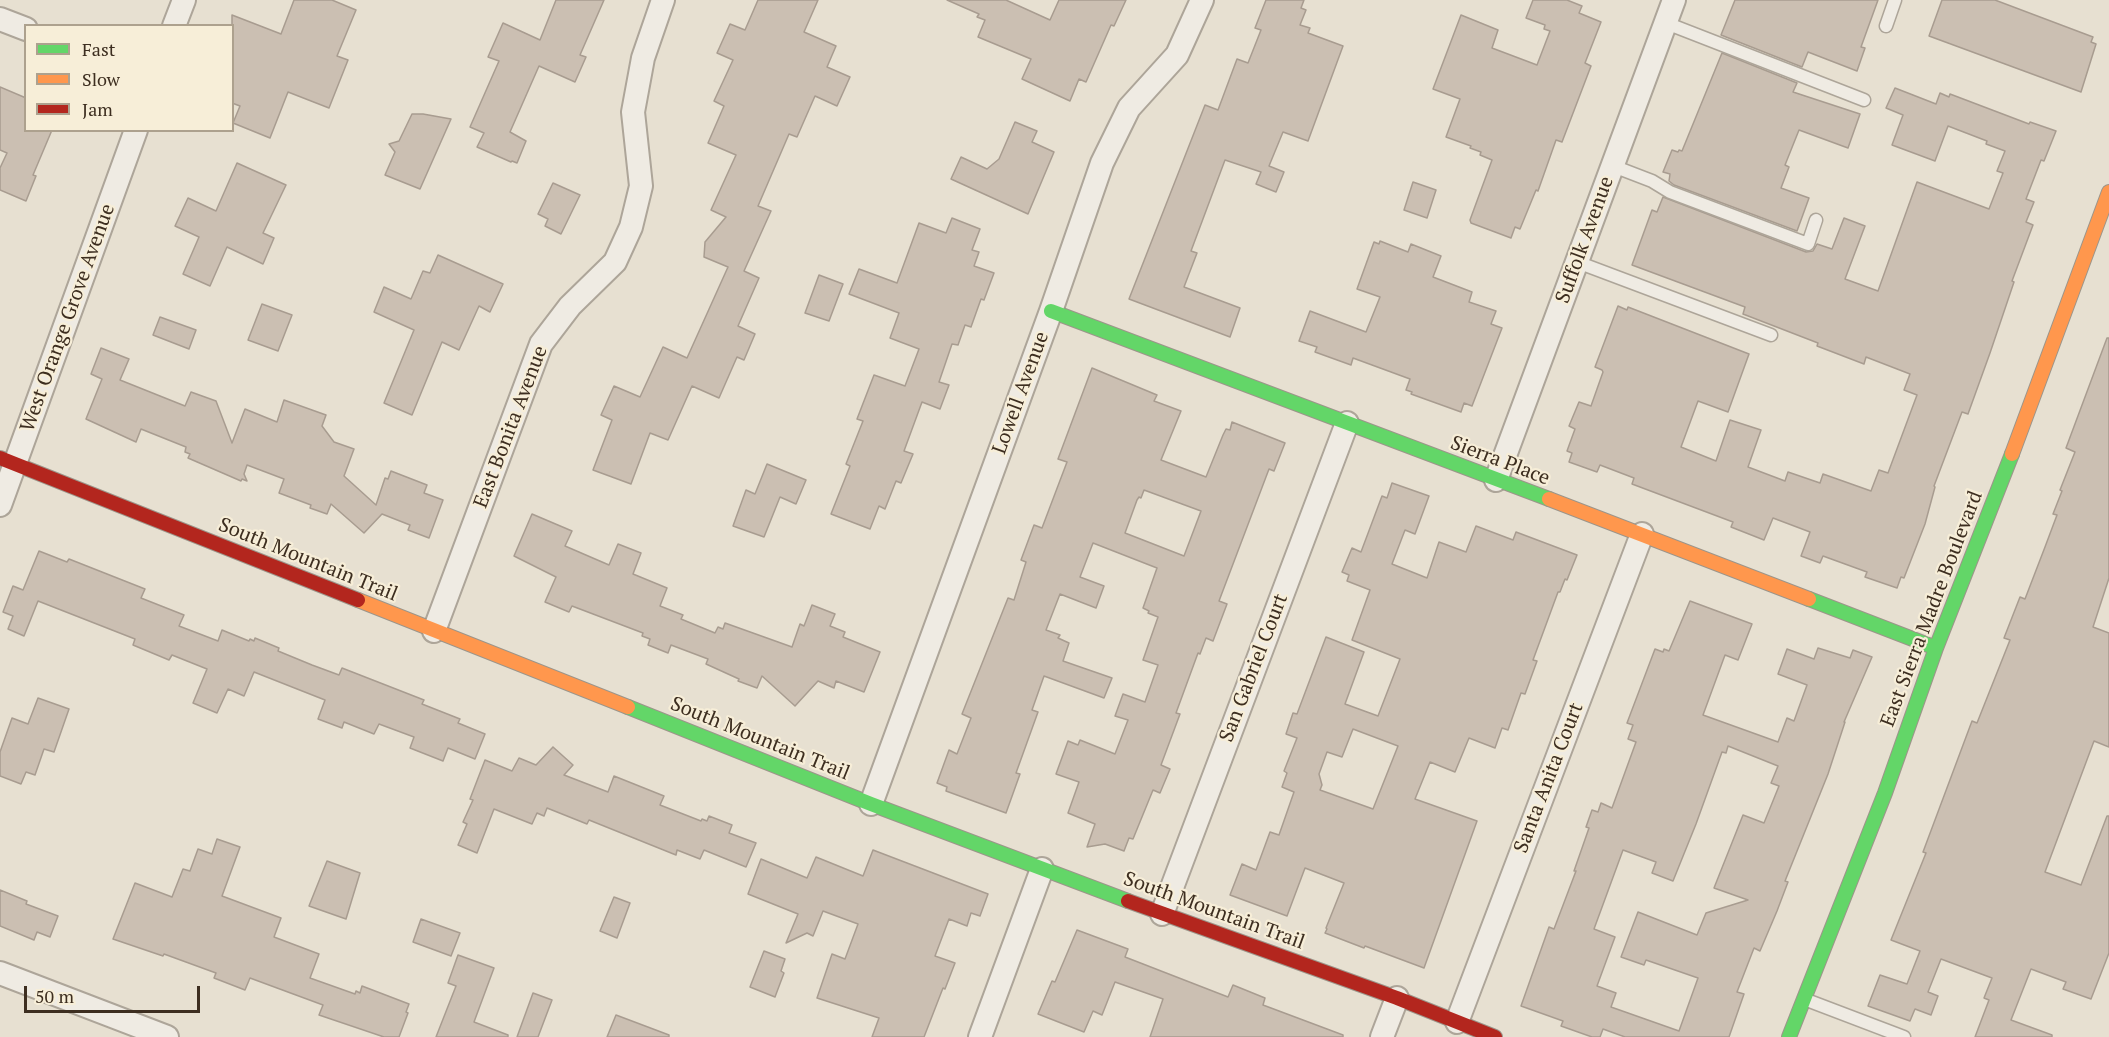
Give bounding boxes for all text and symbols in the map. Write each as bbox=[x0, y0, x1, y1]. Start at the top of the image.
legend bbox=[24, 24, 234, 132]
text: Fast bbox=[82, 37, 115, 61]
text: Slow bbox=[82, 67, 120, 91]
text: Jam bbox=[82, 97, 113, 121]
street label: Suffolk Avenue bbox=[1551, 173, 1619, 307]
street label: West Orange Grove Avenue bbox=[16, 201, 120, 435]
street label: Lowell Avenue bbox=[988, 328, 1054, 458]
street label: East Bonita Avenue bbox=[469, 343, 553, 511]
street label: Sierra Place bbox=[1447, 431, 1553, 491]
street label: East Sierra Madre Boulevard bbox=[1876, 488, 1988, 730]
street label: South Mountain Trail bbox=[215, 513, 401, 607]
street label: San Gabriel Court bbox=[1215, 590, 1293, 746]
street label: South Mountain Trail bbox=[667, 692, 853, 786]
street label: Santa Anita Court bbox=[1509, 699, 1589, 857]
street label: South Mountain Trail bbox=[1120, 867, 1308, 955]
scale bar bbox=[27, 974, 202, 1012]
text: 50 m bbox=[35, 984, 74, 1008]

